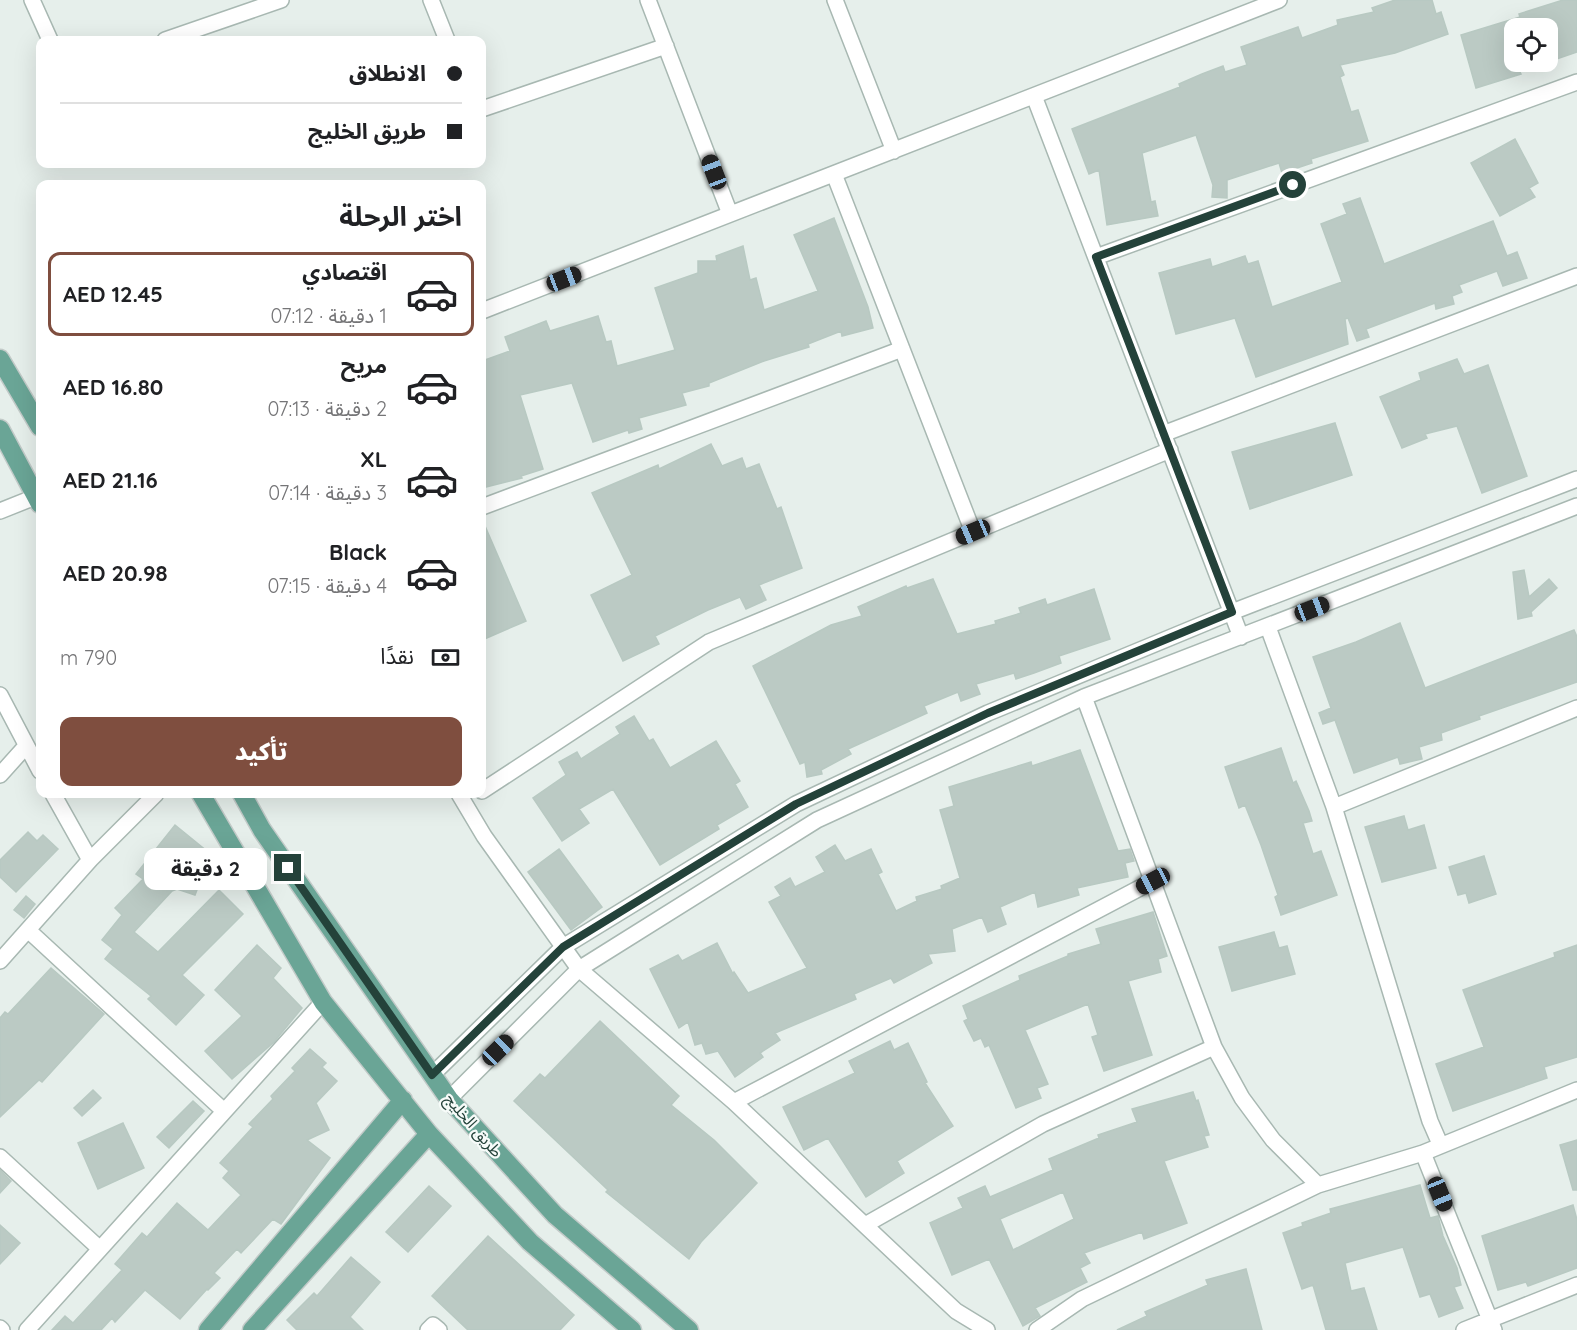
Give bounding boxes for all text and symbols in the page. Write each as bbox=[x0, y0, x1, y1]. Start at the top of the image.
map controls bbox=[1504, 18, 1558, 72]
button: locate bbox=[1504, 18, 1558, 72]
text: الانطلاق bbox=[349, 59, 426, 87]
text: طريق الخليج bbox=[308, 117, 426, 145]
car bbox=[699, 152, 729, 192]
route start bbox=[1279, 171, 1306, 198]
text: اختر الرحلة bbox=[339, 199, 462, 233]
text: اقتصادي bbox=[302, 258, 387, 286]
car bbox=[544, 264, 584, 294]
icon: car bbox=[405, 267, 459, 321]
text: AED 12.45 bbox=[63, 280, 163, 308]
text: 1 دقيقة · 07:12 bbox=[270, 303, 387, 328]
text: مريح bbox=[341, 351, 387, 379]
icon: car bbox=[405, 360, 459, 414]
text: AED 16.80 bbox=[63, 373, 163, 401]
text: 2 دقيقة · 07:13 bbox=[267, 396, 387, 421]
text: XL bbox=[360, 445, 387, 473]
icon: car bbox=[405, 453, 459, 507]
text: AED 21.16 bbox=[63, 466, 158, 494]
text: 3 دقيقة · 07:14 bbox=[268, 480, 387, 505]
car bbox=[953, 517, 993, 547]
text: Black bbox=[329, 538, 387, 566]
icon: car bbox=[405, 546, 459, 600]
text: AED 20.98 bbox=[63, 559, 168, 587]
text: 4 دقيقة · 07:15 bbox=[268, 573, 387, 598]
car bbox=[1292, 594, 1332, 624]
icon: cash bbox=[429, 641, 462, 674]
text: نقدًا bbox=[380, 642, 414, 670]
text: 790 m bbox=[60, 645, 117, 670]
button: تأكيد bbox=[60, 717, 462, 786]
callout: 2 دقيقة bbox=[144, 847, 267, 889]
route end bbox=[274, 854, 301, 881]
text: 2 دقيقة bbox=[171, 856, 240, 881]
car bbox=[1133, 865, 1173, 897]
car bbox=[479, 1031, 517, 1069]
street label: طريق الخليج bbox=[439, 1089, 507, 1163]
car bbox=[1425, 1174, 1455, 1214]

